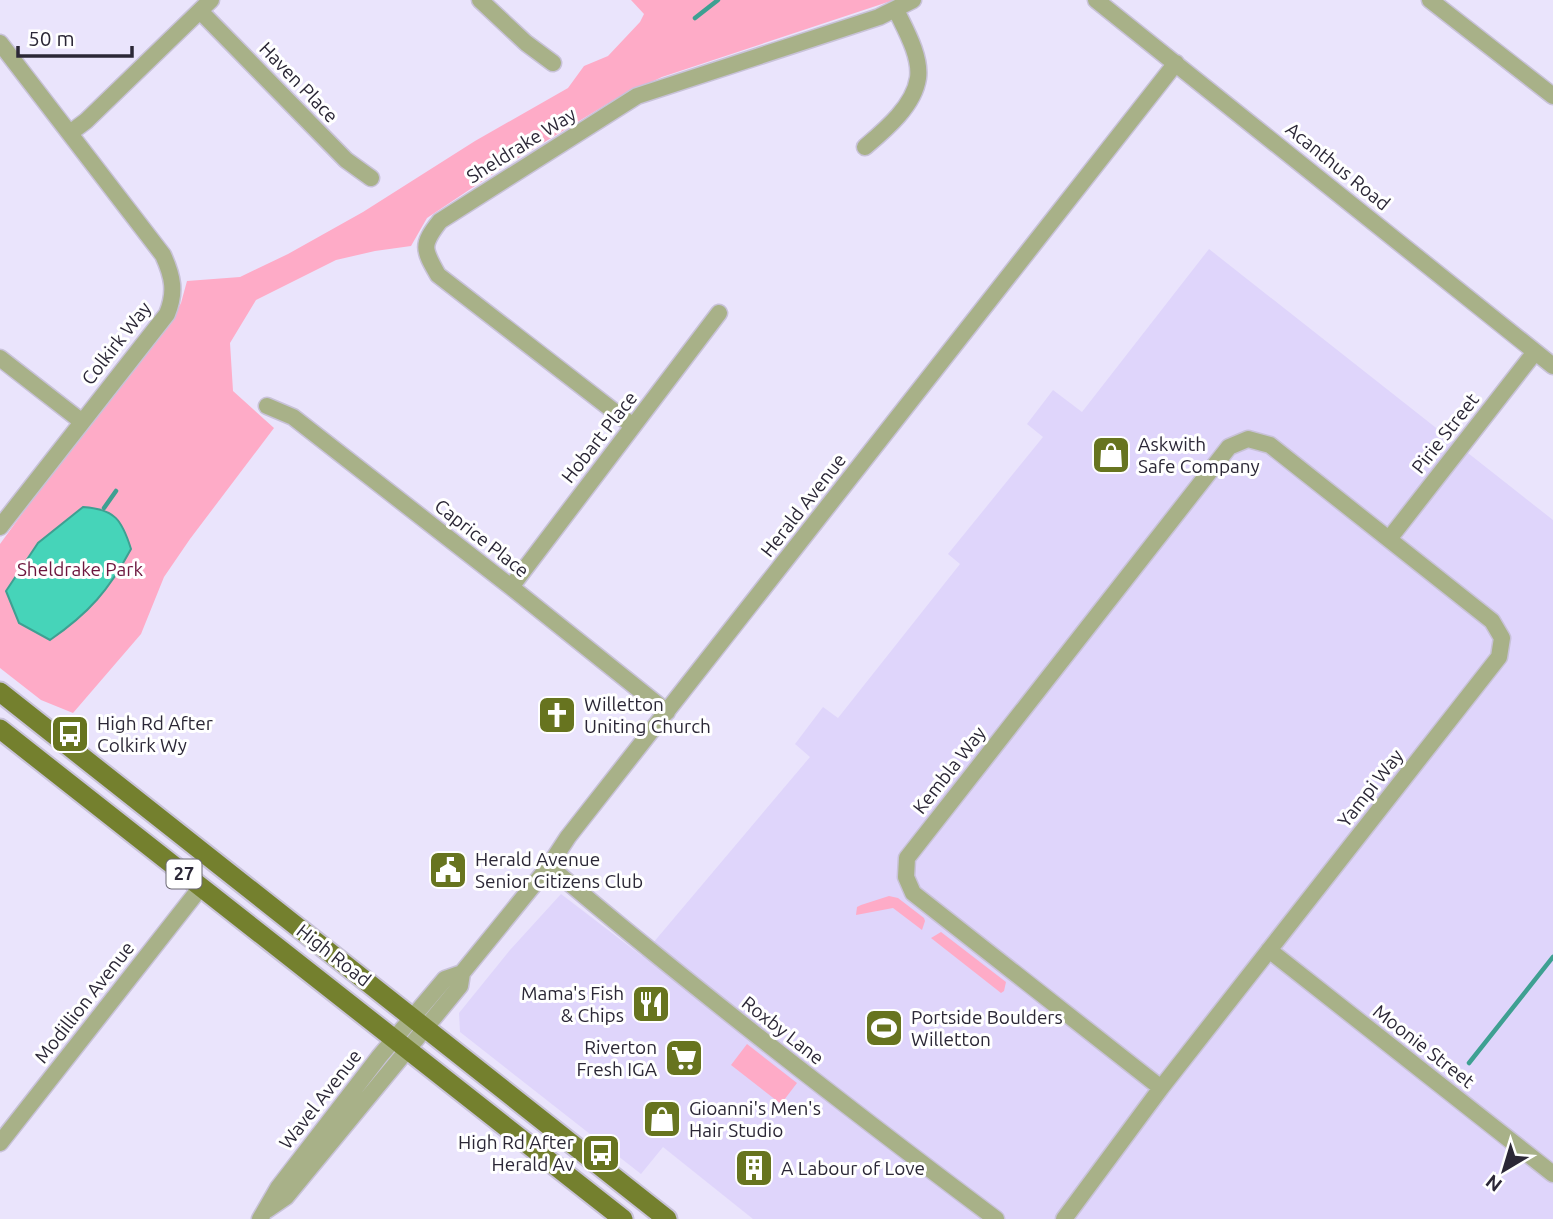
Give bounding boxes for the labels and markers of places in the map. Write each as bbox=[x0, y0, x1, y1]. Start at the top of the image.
place label: Askwith Safe Company bbox=[1138, 433, 1260, 477]
shop icon: Askwith Safe Company bbox=[1090, 434, 1132, 476]
place label: Willetton Uniting Church bbox=[584, 693, 711, 737]
church icon: Willetton Uniting Church bbox=[536, 694, 578, 736]
place label: High Rd After Colkirk Wy bbox=[97, 712, 213, 756]
bus stop icon: High Rd After Colkirk Wy bbox=[49, 713, 91, 755]
place label: Herald Avenue Senior Citizens Club bbox=[475, 848, 643, 892]
public building icon: Herald Avenue Senior Citizens Club bbox=[427, 849, 469, 891]
place label: Mama's Fish & Chips bbox=[521, 982, 624, 1026]
restaurant icon: Mama's Fish & Chips bbox=[630, 983, 672, 1025]
place label: Portside Boulders Willetton bbox=[911, 1006, 1063, 1050]
sports icon: Portside Boulders Willetton bbox=[863, 1007, 905, 1049]
place label: Riverton Fresh IGA bbox=[576, 1036, 658, 1080]
supermarket icon: Riverton Fresh IGA bbox=[663, 1037, 705, 1079]
place label: Gioanni's Men's Hair Studio bbox=[689, 1097, 821, 1141]
shop icon: Gioanni's Men's Hair Studio bbox=[641, 1098, 683, 1140]
place label: High Rd After Herald Av bbox=[458, 1131, 574, 1175]
bus stop icon: High Rd After Herald Av bbox=[580, 1132, 622, 1174]
building icon: A Labour of Love bbox=[733, 1147, 775, 1189]
place label: A Labour of Love bbox=[781, 1157, 925, 1179]

